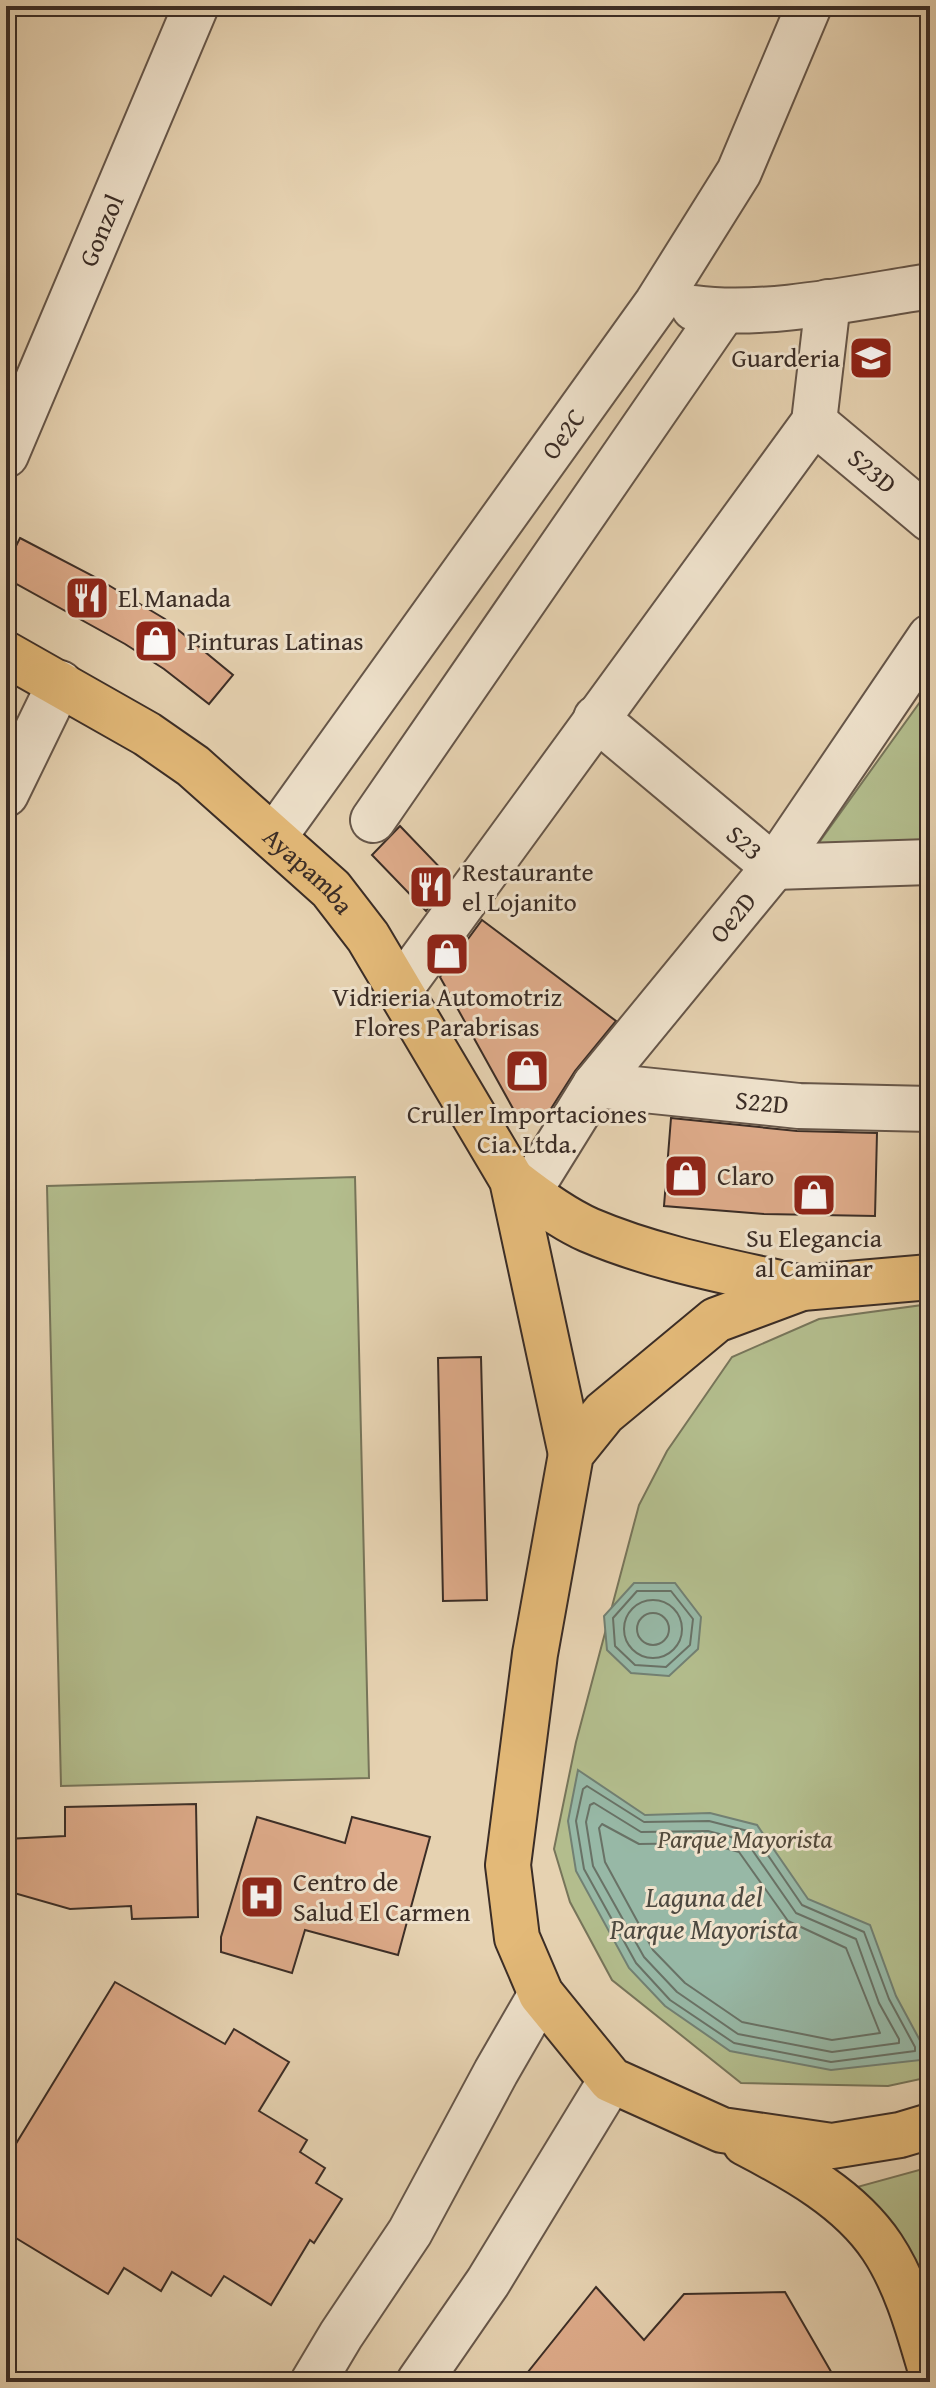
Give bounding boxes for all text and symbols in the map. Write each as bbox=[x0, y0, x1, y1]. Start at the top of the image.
street label: Gonzol bbox=[68, 188, 133, 272]
school or university icon: Guarderia bbox=[847, 334, 895, 382]
place label: Guarderia bbox=[731, 338, 841, 377]
street label: Oe2C bbox=[531, 400, 594, 467]
street label: S23D bbox=[840, 438, 906, 503]
restaurant icon: El Manada bbox=[63, 574, 111, 622]
place label: El Manada bbox=[118, 578, 232, 617]
shop icon: Pinturas Latinas bbox=[132, 617, 180, 665]
place label: Pinturas Latinas bbox=[187, 621, 364, 660]
street label: S23 bbox=[718, 815, 772, 869]
street label: Ayapamba bbox=[255, 817, 364, 923]
place label: Restaurante el Lojanito bbox=[462, 852, 594, 921]
restaurant icon: Restaurante el Lojanito bbox=[407, 863, 455, 911]
street label: Oe2D bbox=[699, 883, 765, 951]
shop icon: Vidrieria Automotriz Flores Parabrisas bbox=[423, 930, 471, 978]
place label: Vidrieria Automotriz Flores Parabrisas bbox=[332, 977, 562, 1046]
shop icon: Cruller Importaciones Cia. Ltda. bbox=[503, 1047, 551, 1095]
street label: S22D bbox=[734, 1080, 791, 1124]
place label: Cruller Importaciones Cia. Ltda. bbox=[407, 1094, 647, 1163]
shop icon: Claro bbox=[662, 1152, 710, 1200]
place label: Claro bbox=[717, 1156, 774, 1195]
shop icon: Su Elegancia al Caminar bbox=[790, 1171, 838, 1219]
place label: Su Elegancia al Caminar bbox=[746, 1218, 883, 1287]
park label: Parque Mayorista bbox=[657, 1819, 833, 1858]
place label: Centro de Salud El Carmen bbox=[293, 1862, 471, 1931]
hospital icon: Centro de Salud El Carmen bbox=[238, 1873, 286, 1921]
water label: Laguna del Parque Mayorista bbox=[609, 1876, 798, 1949]

